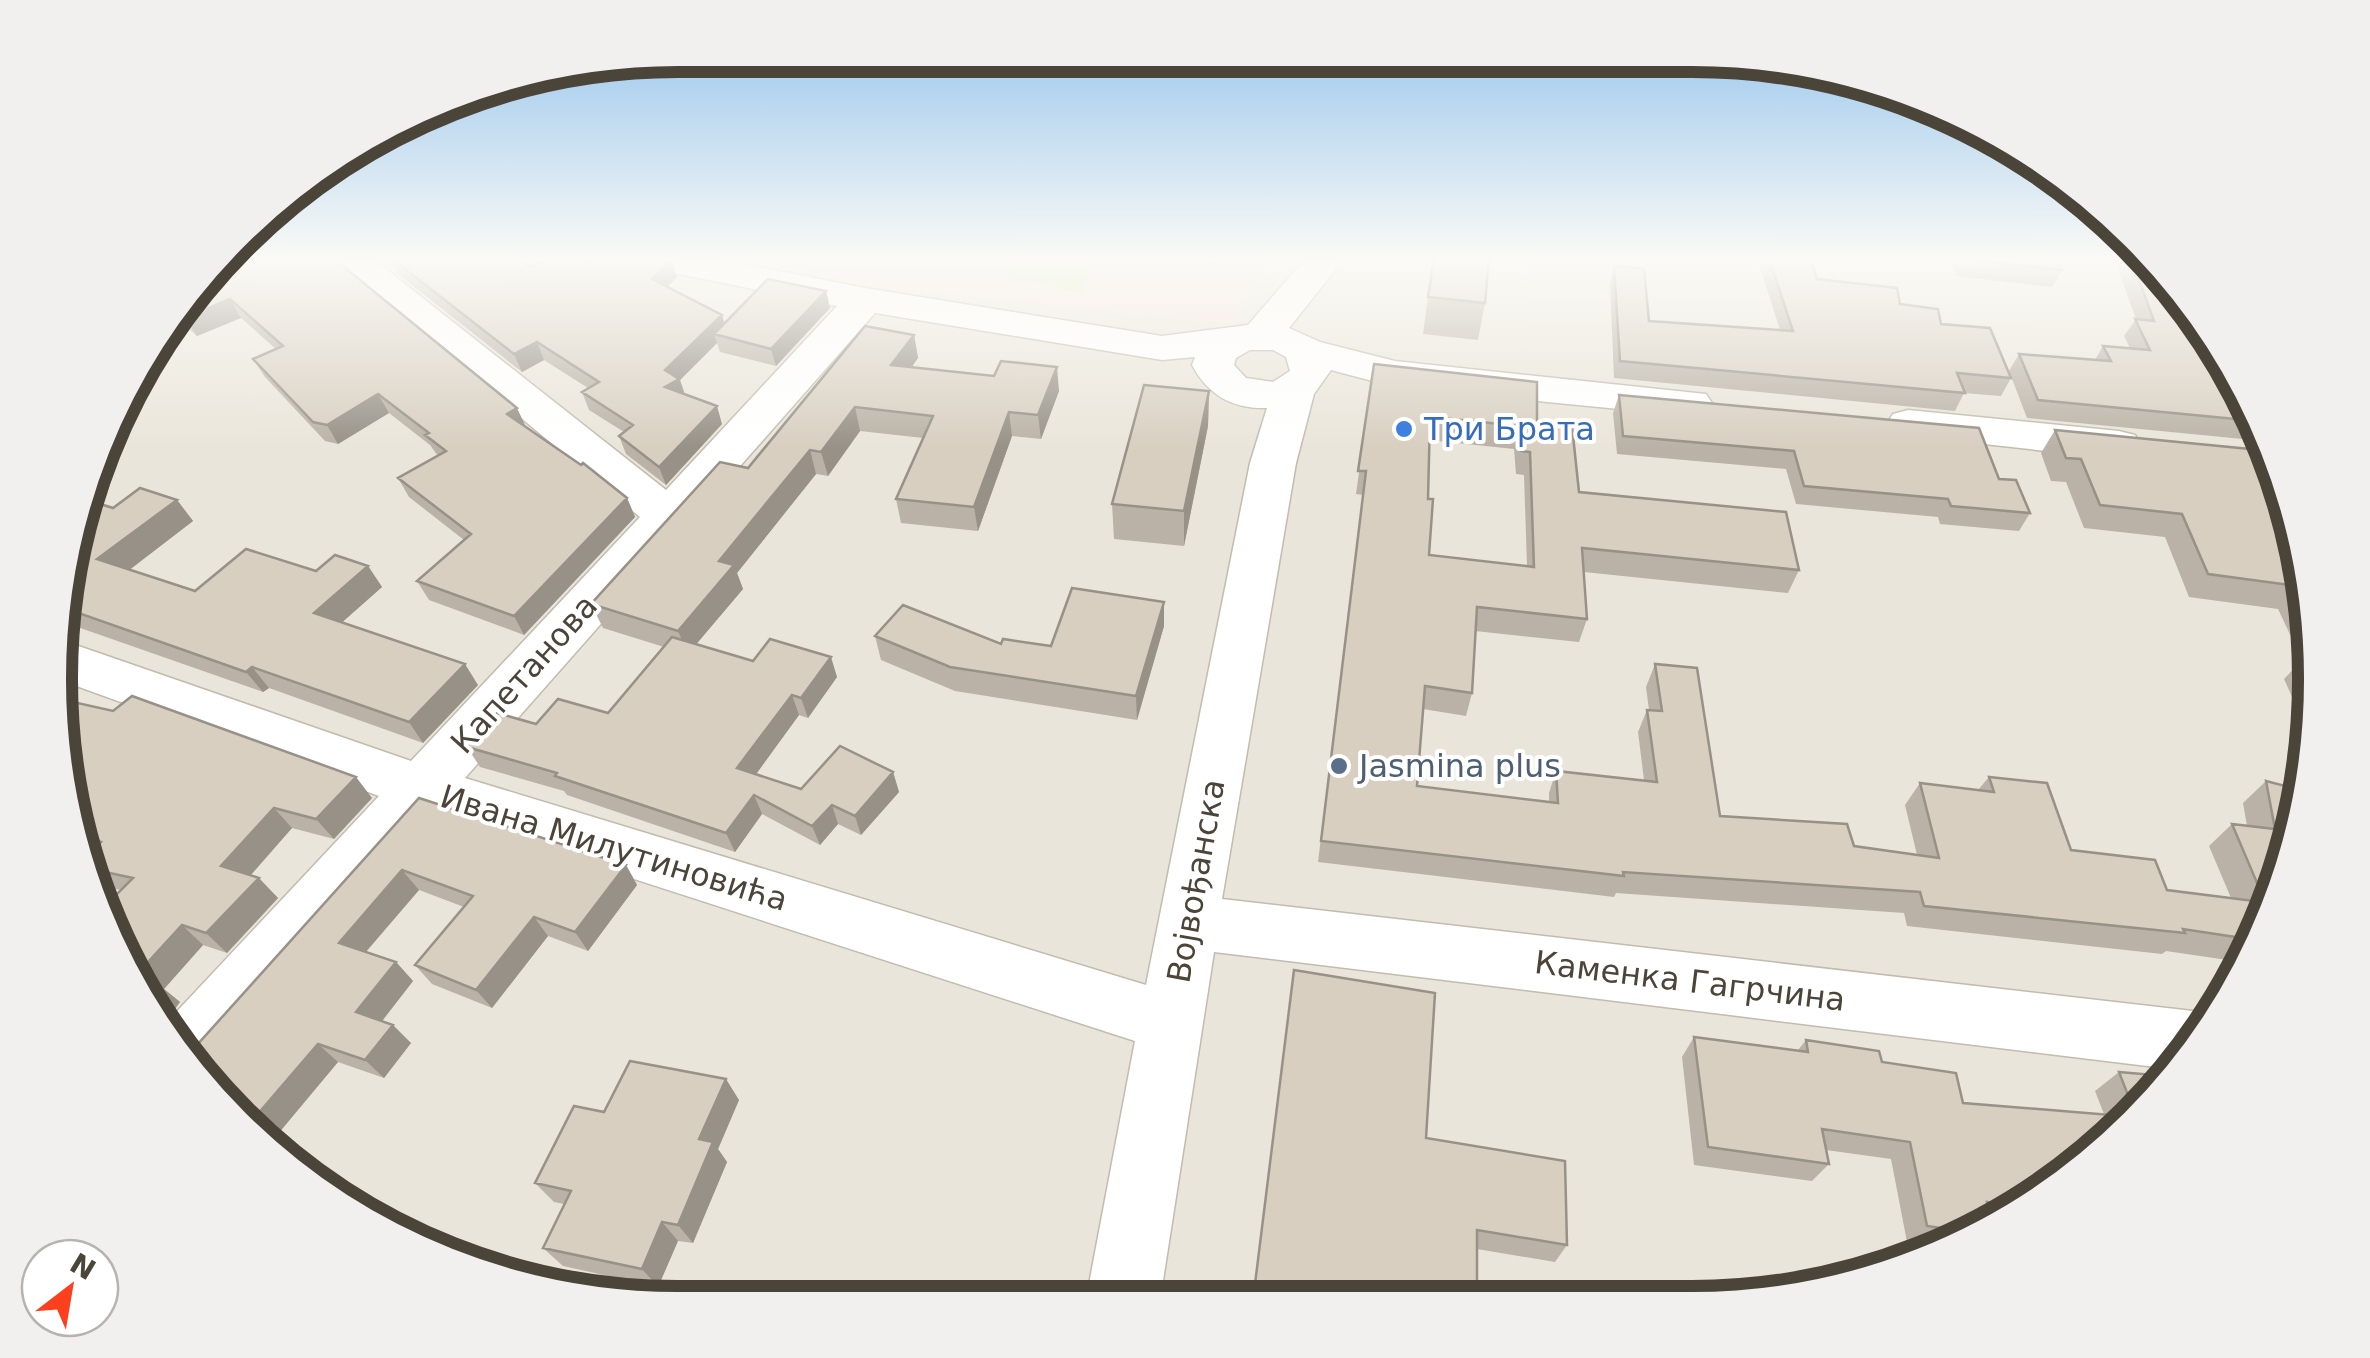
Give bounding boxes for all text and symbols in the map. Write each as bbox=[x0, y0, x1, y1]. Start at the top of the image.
place label: Три Брата bbox=[1423, 410, 1595, 448]
marker: Три Брата bbox=[1393, 418, 1415, 440]
street label: Капетанова bbox=[443, 587, 605, 761]
place label: Jasmina plus bbox=[1357, 747, 1561, 785]
marker: Jasmina plus bbox=[1328, 755, 1350, 777]
street label: Војвођанска bbox=[1159, 776, 1233, 986]
street label: Ивана Милутиновића bbox=[436, 777, 792, 919]
street label: Каменка Гагрчина bbox=[1533, 943, 1847, 1019]
north arrow bbox=[20, 1238, 120, 1338]
text: N bbox=[64, 1247, 101, 1287]

